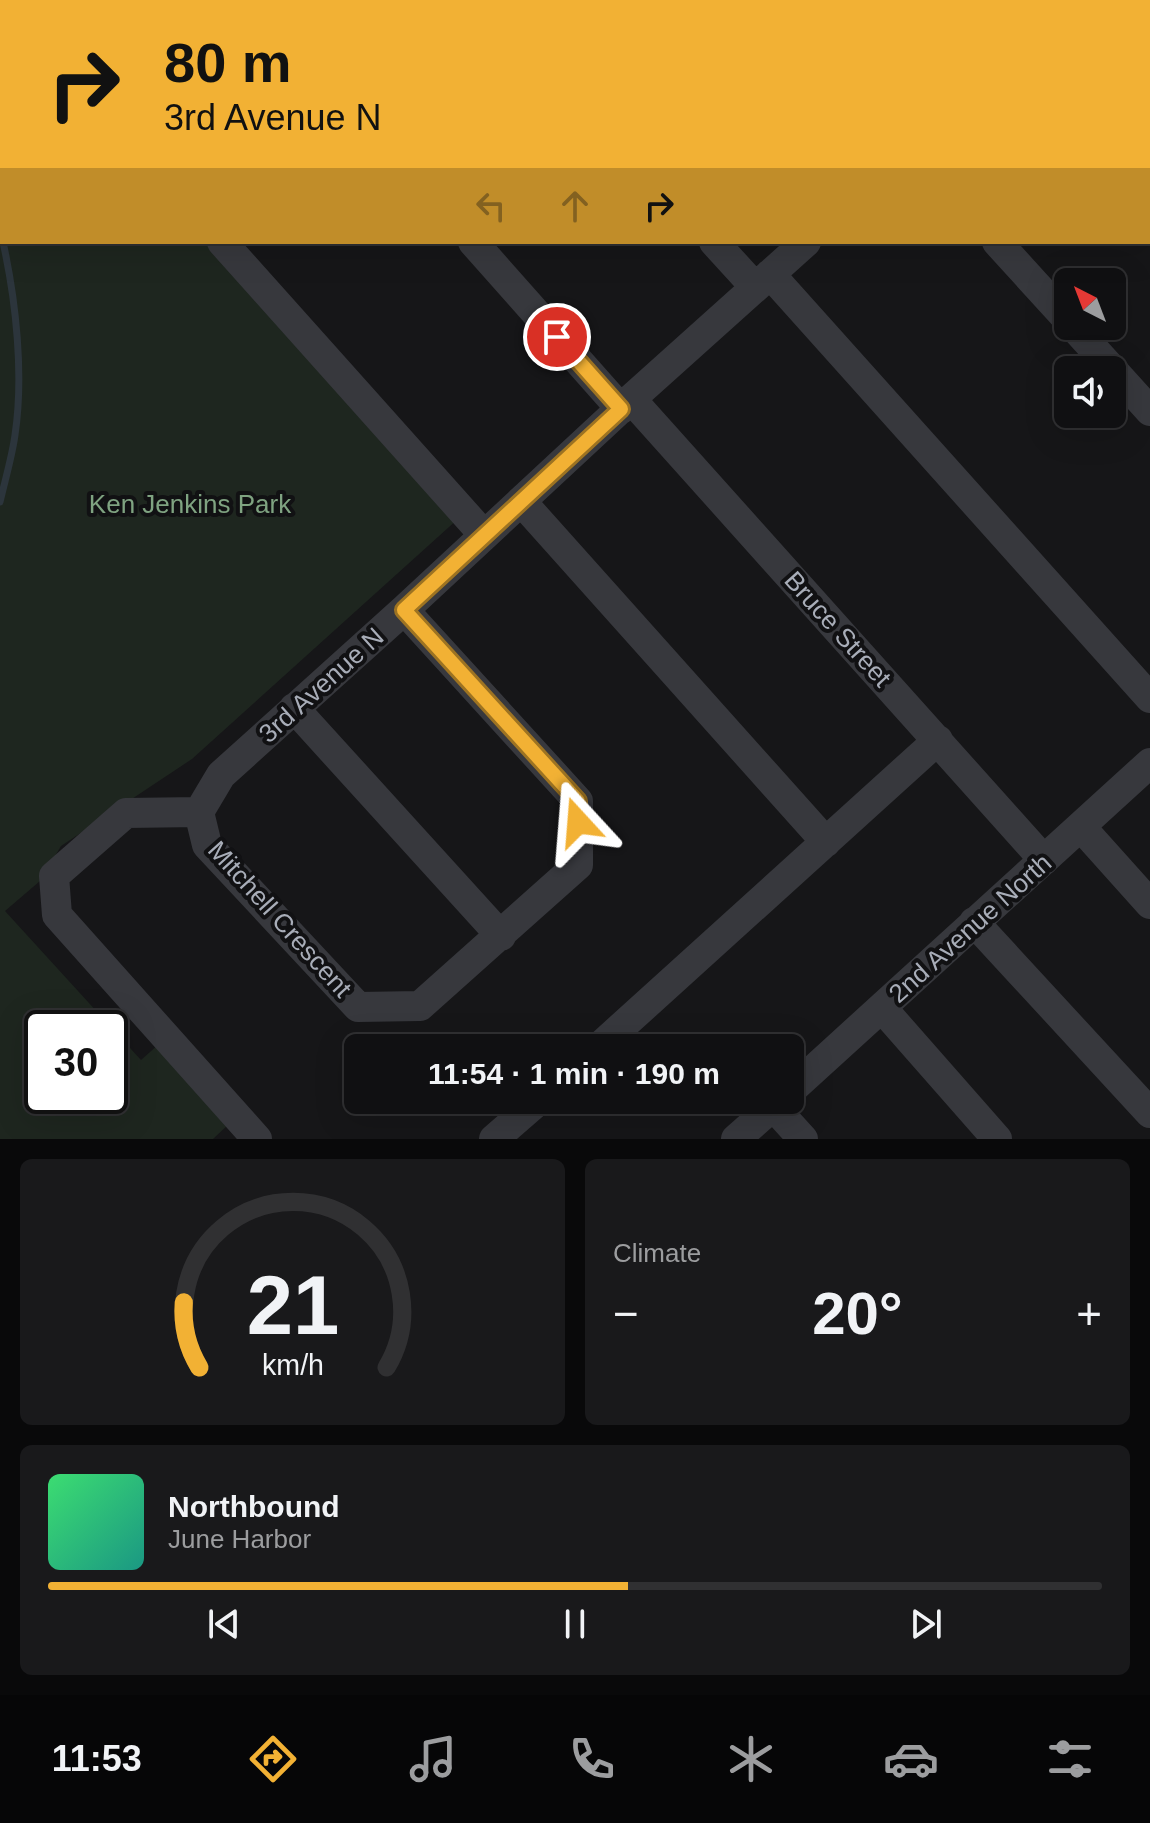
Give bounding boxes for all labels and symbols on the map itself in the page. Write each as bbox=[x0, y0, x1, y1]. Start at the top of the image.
north arrow bbox=[1054, 268, 1126, 340]
pin bbox=[523, 303, 591, 371]
park label: Ken Jenkins Park bbox=[89, 489, 292, 519]
street label: Bruce Street bbox=[779, 565, 898, 693]
street label: 3rd Avenue N bbox=[253, 621, 389, 749]
position arrow bbox=[536, 780, 620, 864]
street label: Mitchell Crescent bbox=[202, 835, 358, 1004]
street label: 2nd Avenue North bbox=[883, 847, 1057, 1009]
speed limit sign: 30 bbox=[24, 1010, 128, 1114]

